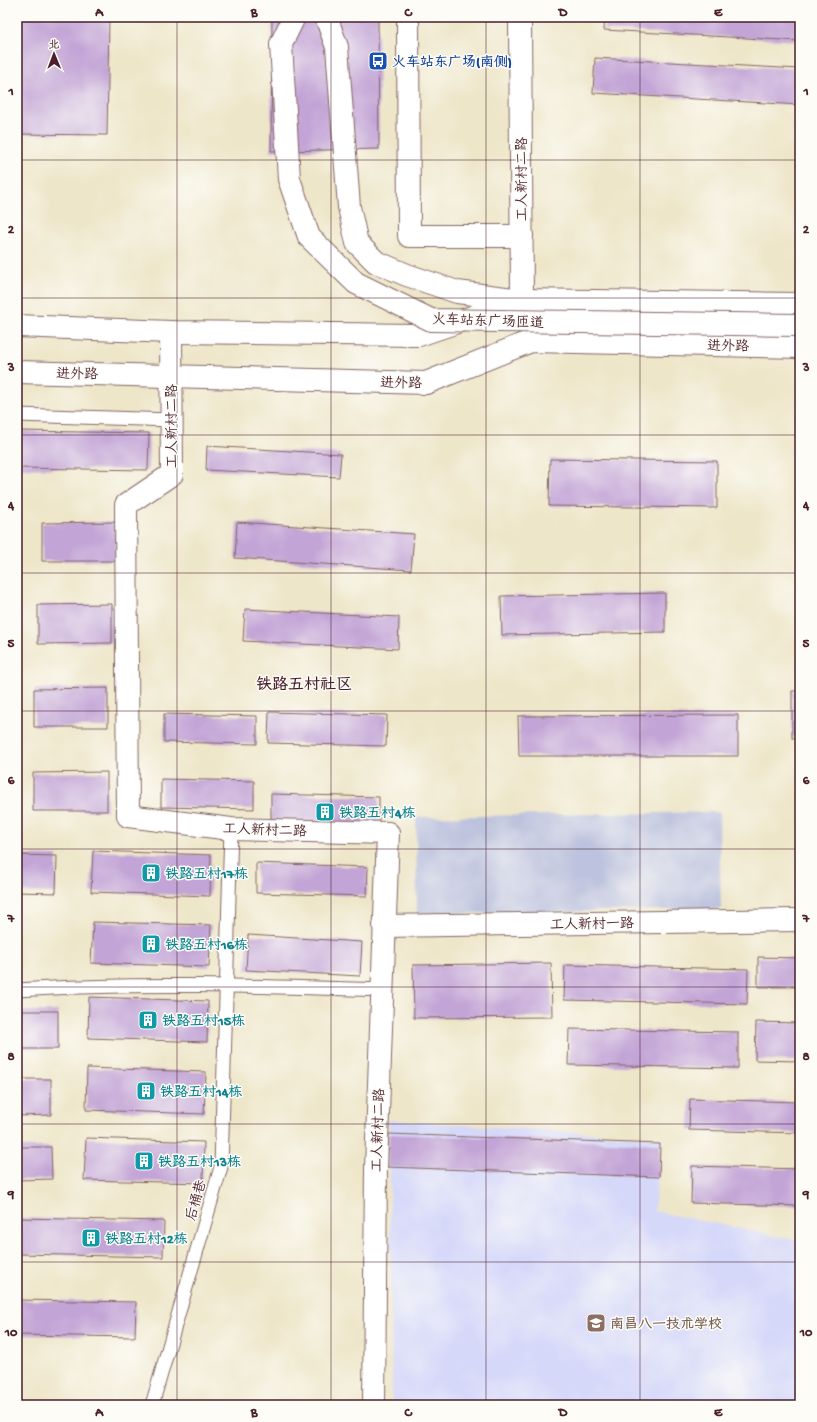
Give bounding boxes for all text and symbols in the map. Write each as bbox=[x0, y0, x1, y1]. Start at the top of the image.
text: A bbox=[94, 6, 104, 21]
text: B bbox=[250, 6, 259, 21]
text: C bbox=[403, 6, 413, 21]
text: D bbox=[558, 6, 568, 21]
text: E bbox=[714, 6, 723, 21]
north arrow bbox=[34, 34, 74, 74]
text: 北 bbox=[48, 40, 59, 52]
bus stop icon: 火车站东广场(南侧) bbox=[367, 50, 389, 72]
place label: 火车站东广场(南侧) bbox=[392, 54, 512, 72]
text: 1 bbox=[7, 85, 14, 100]
text: 1 bbox=[802, 85, 809, 100]
street label: 工人新村二路 bbox=[514, 137, 532, 221]
text: 2 bbox=[8, 223, 15, 238]
text: 2 bbox=[803, 223, 810, 238]
street label: 火车站东广场匝道 bbox=[432, 311, 544, 333]
street label: 进外路 bbox=[707, 338, 749, 356]
text: 3 bbox=[7, 361, 15, 376]
text: 3 bbox=[802, 361, 810, 376]
street label: 进外路 bbox=[56, 366, 98, 384]
street label: 进外路 bbox=[380, 375, 422, 393]
street label: 工人新村二路 bbox=[164, 384, 182, 468]
text: 4 bbox=[7, 499, 15, 514]
text: 4 bbox=[802, 499, 810, 514]
text: 5 bbox=[8, 637, 15, 652]
text: 5 bbox=[803, 637, 810, 652]
district label: 铁路五村社区 bbox=[256, 675, 352, 696]
text: 6 bbox=[8, 774, 15, 789]
text: 6 bbox=[803, 774, 810, 789]
building icon: 铁路五村4栋 bbox=[314, 801, 336, 823]
place label: 铁路五村4栋 bbox=[339, 805, 416, 823]
street label: 工人新村二路 bbox=[223, 821, 307, 841]
building icon: 铁路五村17栋 bbox=[140, 862, 162, 884]
place label: 铁路五村17栋 bbox=[165, 866, 248, 884]
text: 7 bbox=[7, 912, 16, 927]
text: 7 bbox=[802, 912, 811, 927]
street label: 工人新村一路 bbox=[550, 915, 634, 935]
building icon: 铁路五村16栋 bbox=[140, 933, 162, 955]
place label: 铁路五村16栋 bbox=[165, 937, 248, 955]
building icon: 铁路五村15栋 bbox=[137, 1009, 159, 1031]
place label: 铁路五村15栋 bbox=[162, 1013, 245, 1031]
text: 8 bbox=[7, 1050, 15, 1065]
text: 8 bbox=[802, 1050, 810, 1065]
building icon: 铁路五村14栋 bbox=[135, 1080, 157, 1102]
place label: 铁路五村14栋 bbox=[160, 1084, 242, 1102]
street label: 工人新村二路 bbox=[369, 1088, 389, 1172]
building icon: 铁路五村13栋 bbox=[133, 1150, 155, 1172]
place label: 铁路五村13栋 bbox=[158, 1154, 241, 1172]
street label: 后桶巷 bbox=[182, 1177, 212, 1223]
text: 9 bbox=[7, 1188, 15, 1203]
text: 9 bbox=[802, 1188, 810, 1203]
building icon: 铁路五村12栋 bbox=[80, 1227, 102, 1249]
place label: 铁路五村12栋 bbox=[105, 1231, 188, 1249]
school or university icon: 南昌八一技术学校 bbox=[585, 1312, 607, 1334]
place label: 南昌八一技术学校 bbox=[610, 1316, 722, 1334]
text: 10 bbox=[4, 1326, 18, 1341]
text: 10 bbox=[799, 1326, 813, 1341]
text: A bbox=[94, 1406, 104, 1421]
text: B bbox=[250, 1406, 259, 1421]
text: C bbox=[403, 1406, 413, 1421]
text: D bbox=[558, 1406, 568, 1421]
text: E bbox=[714, 1406, 723, 1421]

